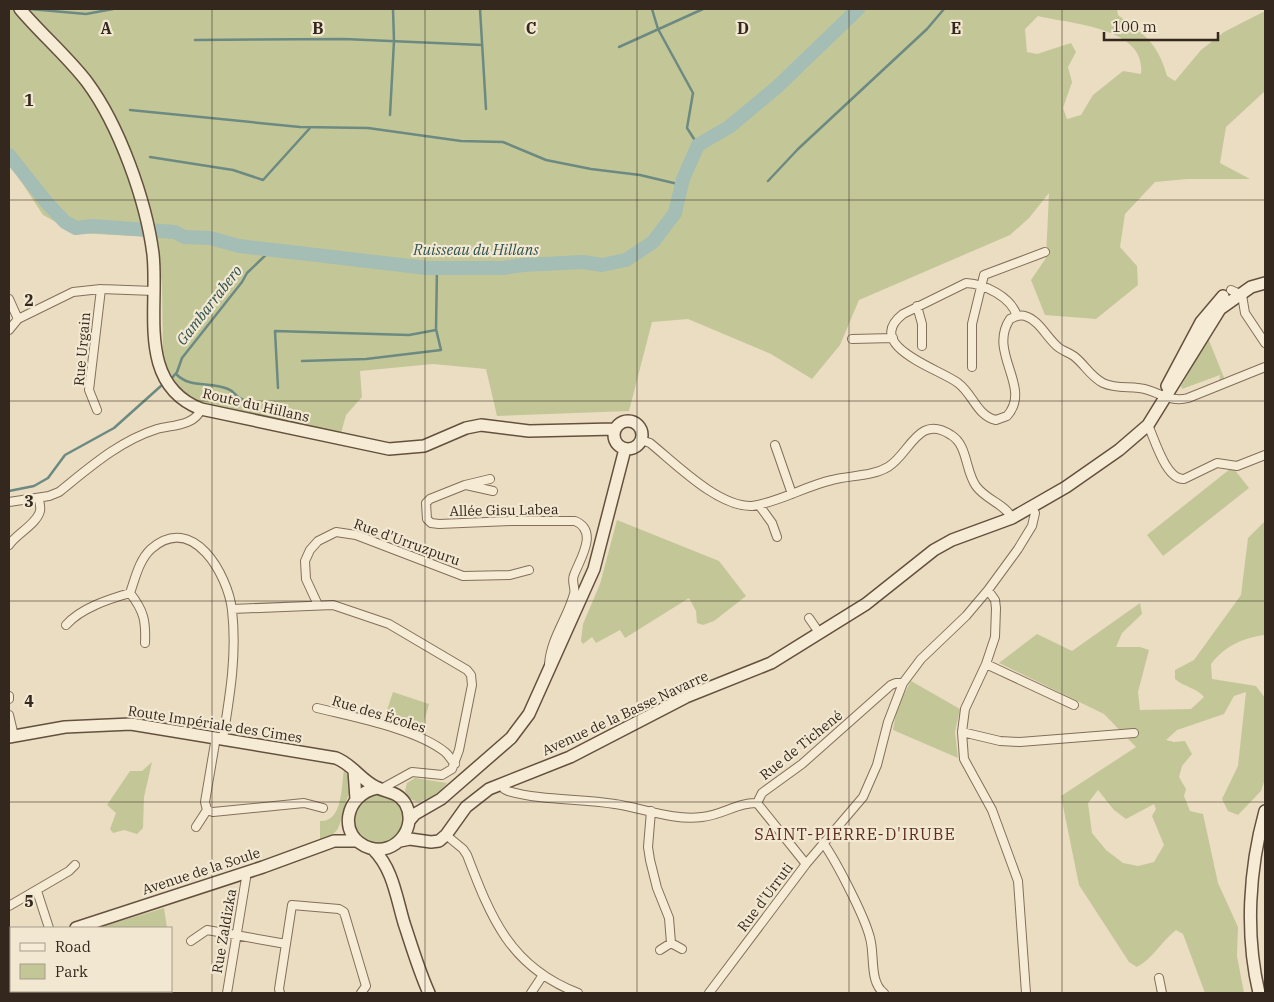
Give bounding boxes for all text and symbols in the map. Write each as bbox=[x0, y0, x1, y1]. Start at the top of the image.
scale bar bbox=[1104, 10, 1218, 42]
text: 100 m bbox=[1112, 17, 1157, 36]
text: A bbox=[100, 18, 112, 38]
text: B bbox=[312, 18, 324, 38]
text: C bbox=[526, 18, 536, 38]
text: D bbox=[737, 18, 749, 38]
text: E bbox=[951, 18, 961, 38]
text: 1 bbox=[24, 90, 34, 110]
water label: Ruisseau du Hillans bbox=[412, 240, 539, 259]
water label: Gambarrabero bbox=[172, 261, 246, 349]
text: 2 bbox=[24, 290, 34, 310]
street label: Rue Urgain bbox=[70, 311, 94, 387]
street label: Route du Hillans bbox=[201, 384, 311, 426]
text: 3 bbox=[24, 491, 34, 511]
street label: Allée Gisu Labea bbox=[449, 500, 559, 520]
street label: Rue d'Urruzpuru bbox=[351, 514, 463, 570]
street label: Avenue de la Basse Navarre bbox=[539, 667, 711, 759]
street label: Rue des Écoles bbox=[330, 690, 429, 737]
text: 4 bbox=[24, 691, 34, 711]
street label: Route Impériale des Cimes bbox=[127, 701, 304, 747]
street label: Rue de Tichené bbox=[756, 706, 846, 784]
district label: SAINT-PIERRE-D'IRUBE bbox=[754, 824, 956, 844]
street label: Avenue de la Soule bbox=[140, 843, 262, 899]
street label: Rue d'Urruti bbox=[733, 859, 797, 935]
street label: Rue Zaldizka bbox=[208, 887, 240, 975]
text: 5 bbox=[24, 891, 34, 911]
legend bbox=[10, 927, 172, 992]
text: Road bbox=[55, 937, 91, 956]
text: Park bbox=[55, 962, 88, 981]

